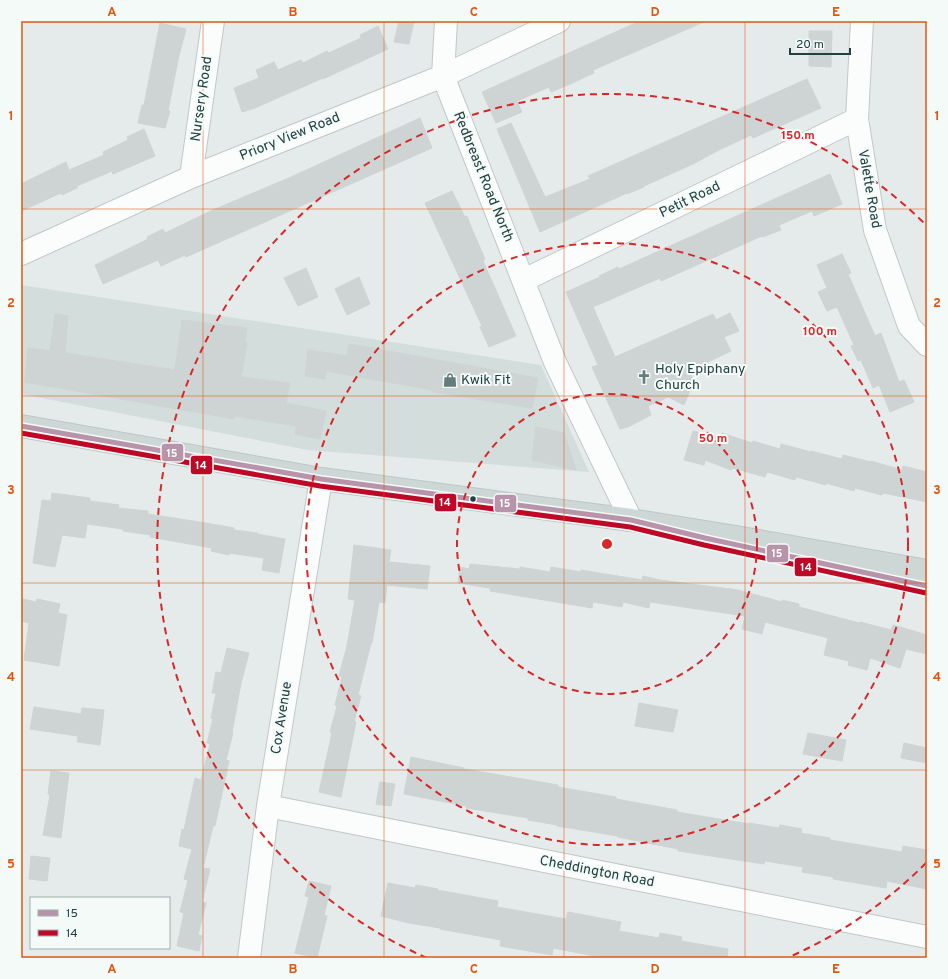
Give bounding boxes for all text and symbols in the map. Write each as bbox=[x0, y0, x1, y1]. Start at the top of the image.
text: A bbox=[107, 5, 117, 21]
text: B bbox=[289, 5, 298, 21]
text: C bbox=[470, 5, 478, 21]
text: D bbox=[650, 5, 660, 21]
text: E bbox=[832, 5, 840, 21]
scale bar bbox=[790, 30, 850, 56]
text: 20 m bbox=[796, 37, 824, 53]
street label: Nursery Road bbox=[188, 55, 216, 143]
text: 1 bbox=[8, 109, 14, 125]
street label: Priory View Road bbox=[237, 109, 343, 165]
street label: Redbreast Road North bbox=[449, 109, 517, 245]
text: 1 bbox=[934, 109, 940, 125]
text: 150 m bbox=[781, 128, 815, 144]
street label: Valette Road bbox=[854, 148, 884, 230]
street label: Petit Road bbox=[657, 178, 723, 222]
text: 2 bbox=[7, 296, 15, 312]
text: 2 bbox=[933, 296, 941, 312]
text: 100 m bbox=[803, 324, 837, 340]
place label: Holy Epiphany Church bbox=[655, 361, 745, 394]
church icon: Holy Epiphany Church bbox=[636, 369, 652, 385]
shop icon: Kwik Fit bbox=[442, 372, 458, 388]
place label: Kwik Fit bbox=[461, 372, 511, 389]
text: 50 m bbox=[699, 431, 727, 447]
line badge: 15 bbox=[161, 443, 184, 462]
text: 15 bbox=[166, 447, 178, 461]
line badge: 14 bbox=[190, 455, 213, 475]
text: 14 bbox=[195, 459, 207, 473]
text: 3 bbox=[7, 483, 15, 499]
text: 3 bbox=[933, 483, 941, 499]
line badge: 14 bbox=[434, 493, 457, 512]
unlabelled marker bbox=[468, 494, 478, 504]
line badge: 15 bbox=[494, 494, 517, 513]
text: 14 bbox=[439, 496, 451, 510]
text: 15 bbox=[499, 497, 511, 511]
centre of rings bbox=[600, 537, 614, 551]
line badge: 15 bbox=[766, 544, 789, 563]
text: 15 bbox=[771, 547, 783, 561]
line badge: 14 bbox=[794, 557, 817, 577]
text: 14 bbox=[800, 561, 812, 575]
text: 4 bbox=[7, 670, 15, 686]
text: 4 bbox=[933, 670, 941, 686]
street label: Cox Avenue bbox=[268, 680, 296, 756]
street label: Cheddington Road bbox=[538, 853, 656, 891]
text: 5 bbox=[7, 857, 15, 873]
text: 5 bbox=[933, 857, 941, 873]
legend bbox=[30, 897, 170, 949]
text: 15 bbox=[66, 906, 78, 922]
text: 14 bbox=[66, 926, 78, 942]
text: A bbox=[107, 962, 117, 978]
text: B bbox=[289, 962, 298, 978]
text: C bbox=[470, 962, 478, 978]
text: D bbox=[650, 962, 660, 978]
text: E bbox=[832, 962, 840, 978]

